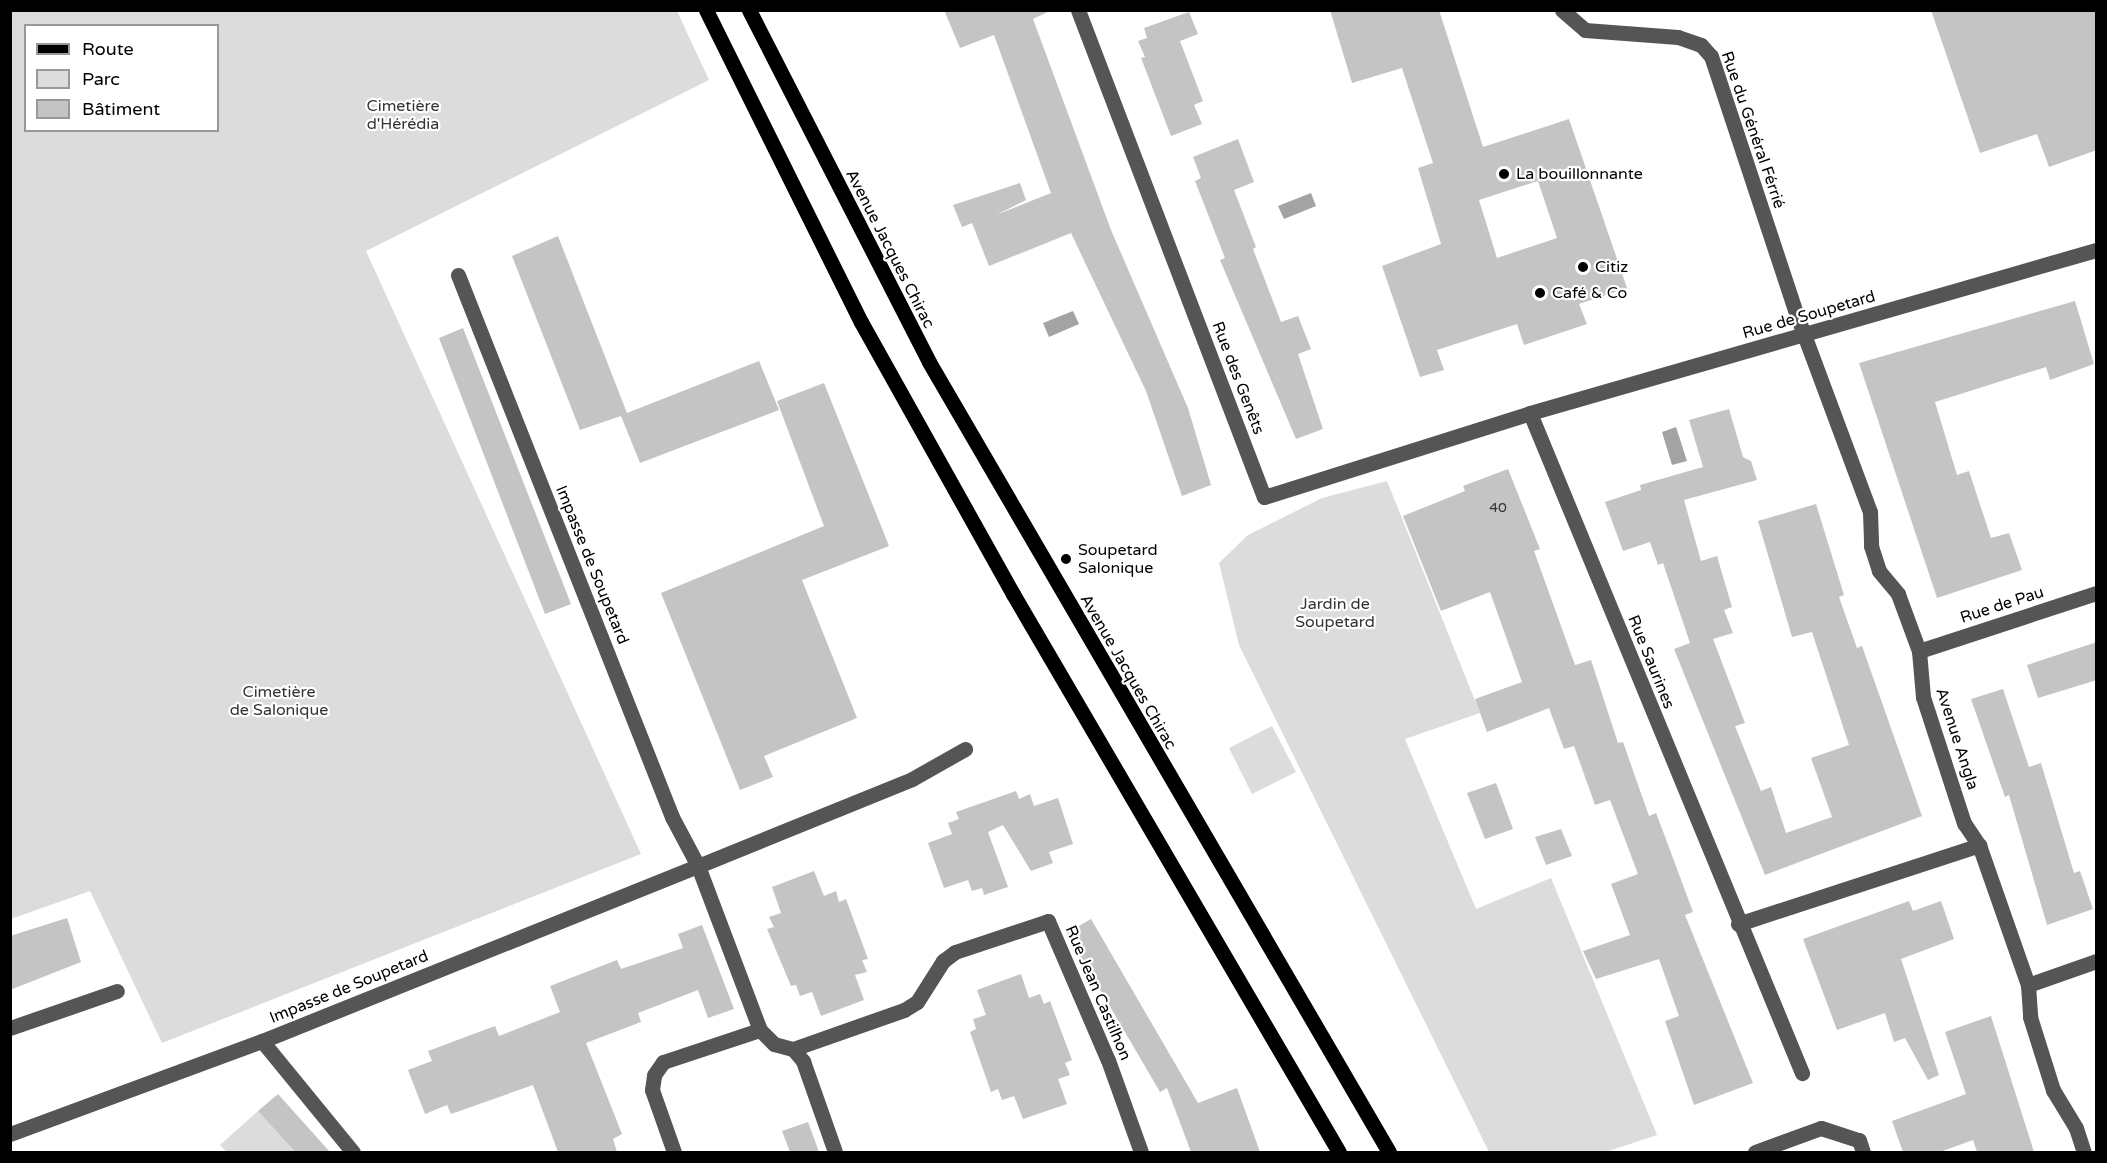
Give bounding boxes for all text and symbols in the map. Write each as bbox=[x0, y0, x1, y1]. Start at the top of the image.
legend bbox=[24, 24, 219, 132]
text: Route bbox=[82, 38, 134, 60]
street label: Rue du Général Férrié bbox=[1717, 49, 1789, 211]
text: Parc bbox=[82, 68, 120, 90]
park label: Cimetière d'Hérédia bbox=[367, 96, 439, 134]
text: Bâtiment bbox=[82, 98, 160, 120]
place label: La bouillonnante bbox=[1516, 164, 1643, 184]
street label: Avenue Jacques Chirac bbox=[842, 166, 938, 332]
marker: La bouillonnante bbox=[1497, 167, 1511, 181]
place label: Citiz bbox=[1595, 257, 1628, 277]
marker: Citiz bbox=[1576, 260, 1590, 274]
place label: Café & Co bbox=[1552, 283, 1627, 303]
marker: Café & Co bbox=[1533, 286, 1547, 300]
street label: Rue de Soupetard bbox=[1740, 287, 1878, 343]
street label: Rue des Genêts bbox=[1208, 319, 1268, 437]
street label: Impasse de Soupetard bbox=[551, 483, 633, 647]
house number: 40 bbox=[1489, 500, 1507, 516]
place label: Soupetard Salonique bbox=[1078, 540, 1158, 578]
marker: Soupetard Salonique bbox=[1059, 552, 1073, 566]
street label: Rue de Pau bbox=[1958, 582, 2046, 628]
street label: Avenue Jacques Chirac bbox=[1076, 591, 1180, 753]
park label: Jardin de Soupetard bbox=[1295, 594, 1375, 632]
street label: Rue Saurines bbox=[1623, 612, 1679, 712]
park label: Cimetière de Salonique bbox=[230, 682, 328, 720]
street label: Avenue Angla bbox=[1931, 686, 1983, 792]
street label: Rue Jean Castilhon bbox=[1061, 923, 1135, 1063]
street label: Impasse de Soupetard bbox=[267, 946, 431, 1028]

